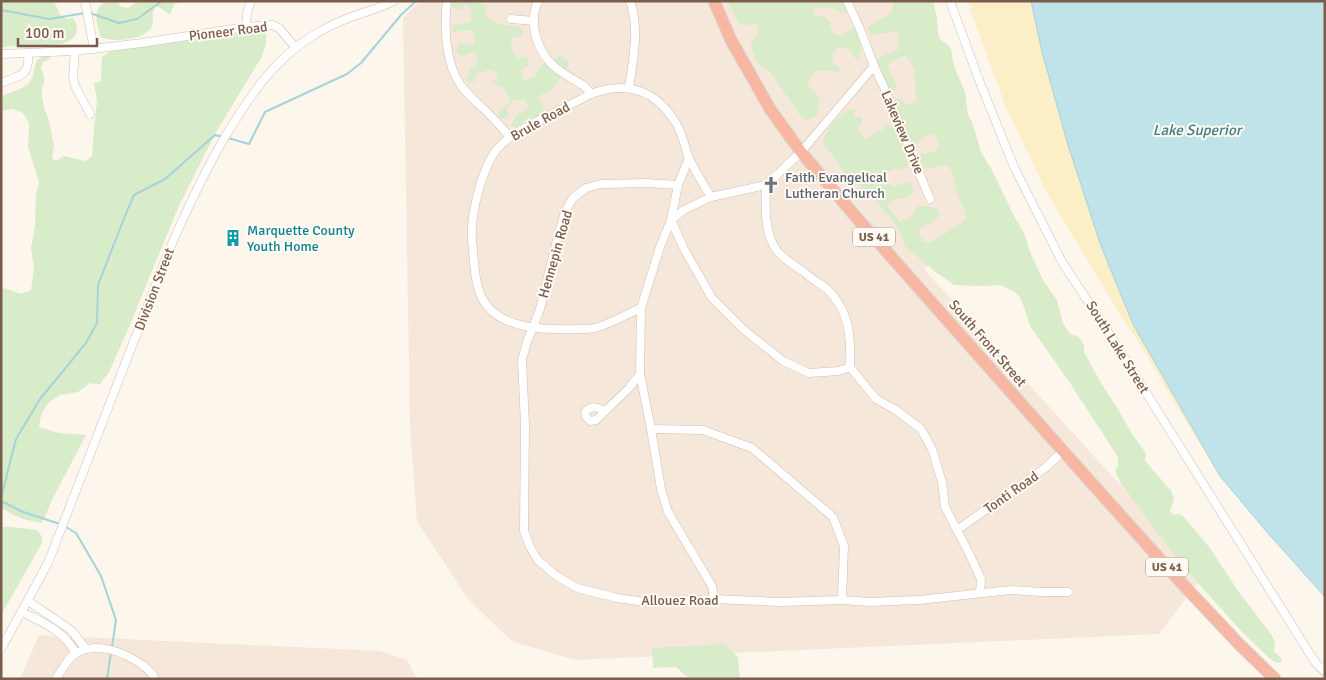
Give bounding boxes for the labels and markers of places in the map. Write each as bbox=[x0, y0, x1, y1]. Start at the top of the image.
place label: Faith Evangelical Lutheran Church bbox=[785, 169, 887, 202]
church icon: Faith Evangelical Lutheran Church bbox=[761, 175, 781, 195]
place label: Marquette County Youth Home bbox=[247, 222, 355, 255]
building icon: Marquette County Youth Home bbox=[223, 228, 243, 248]

